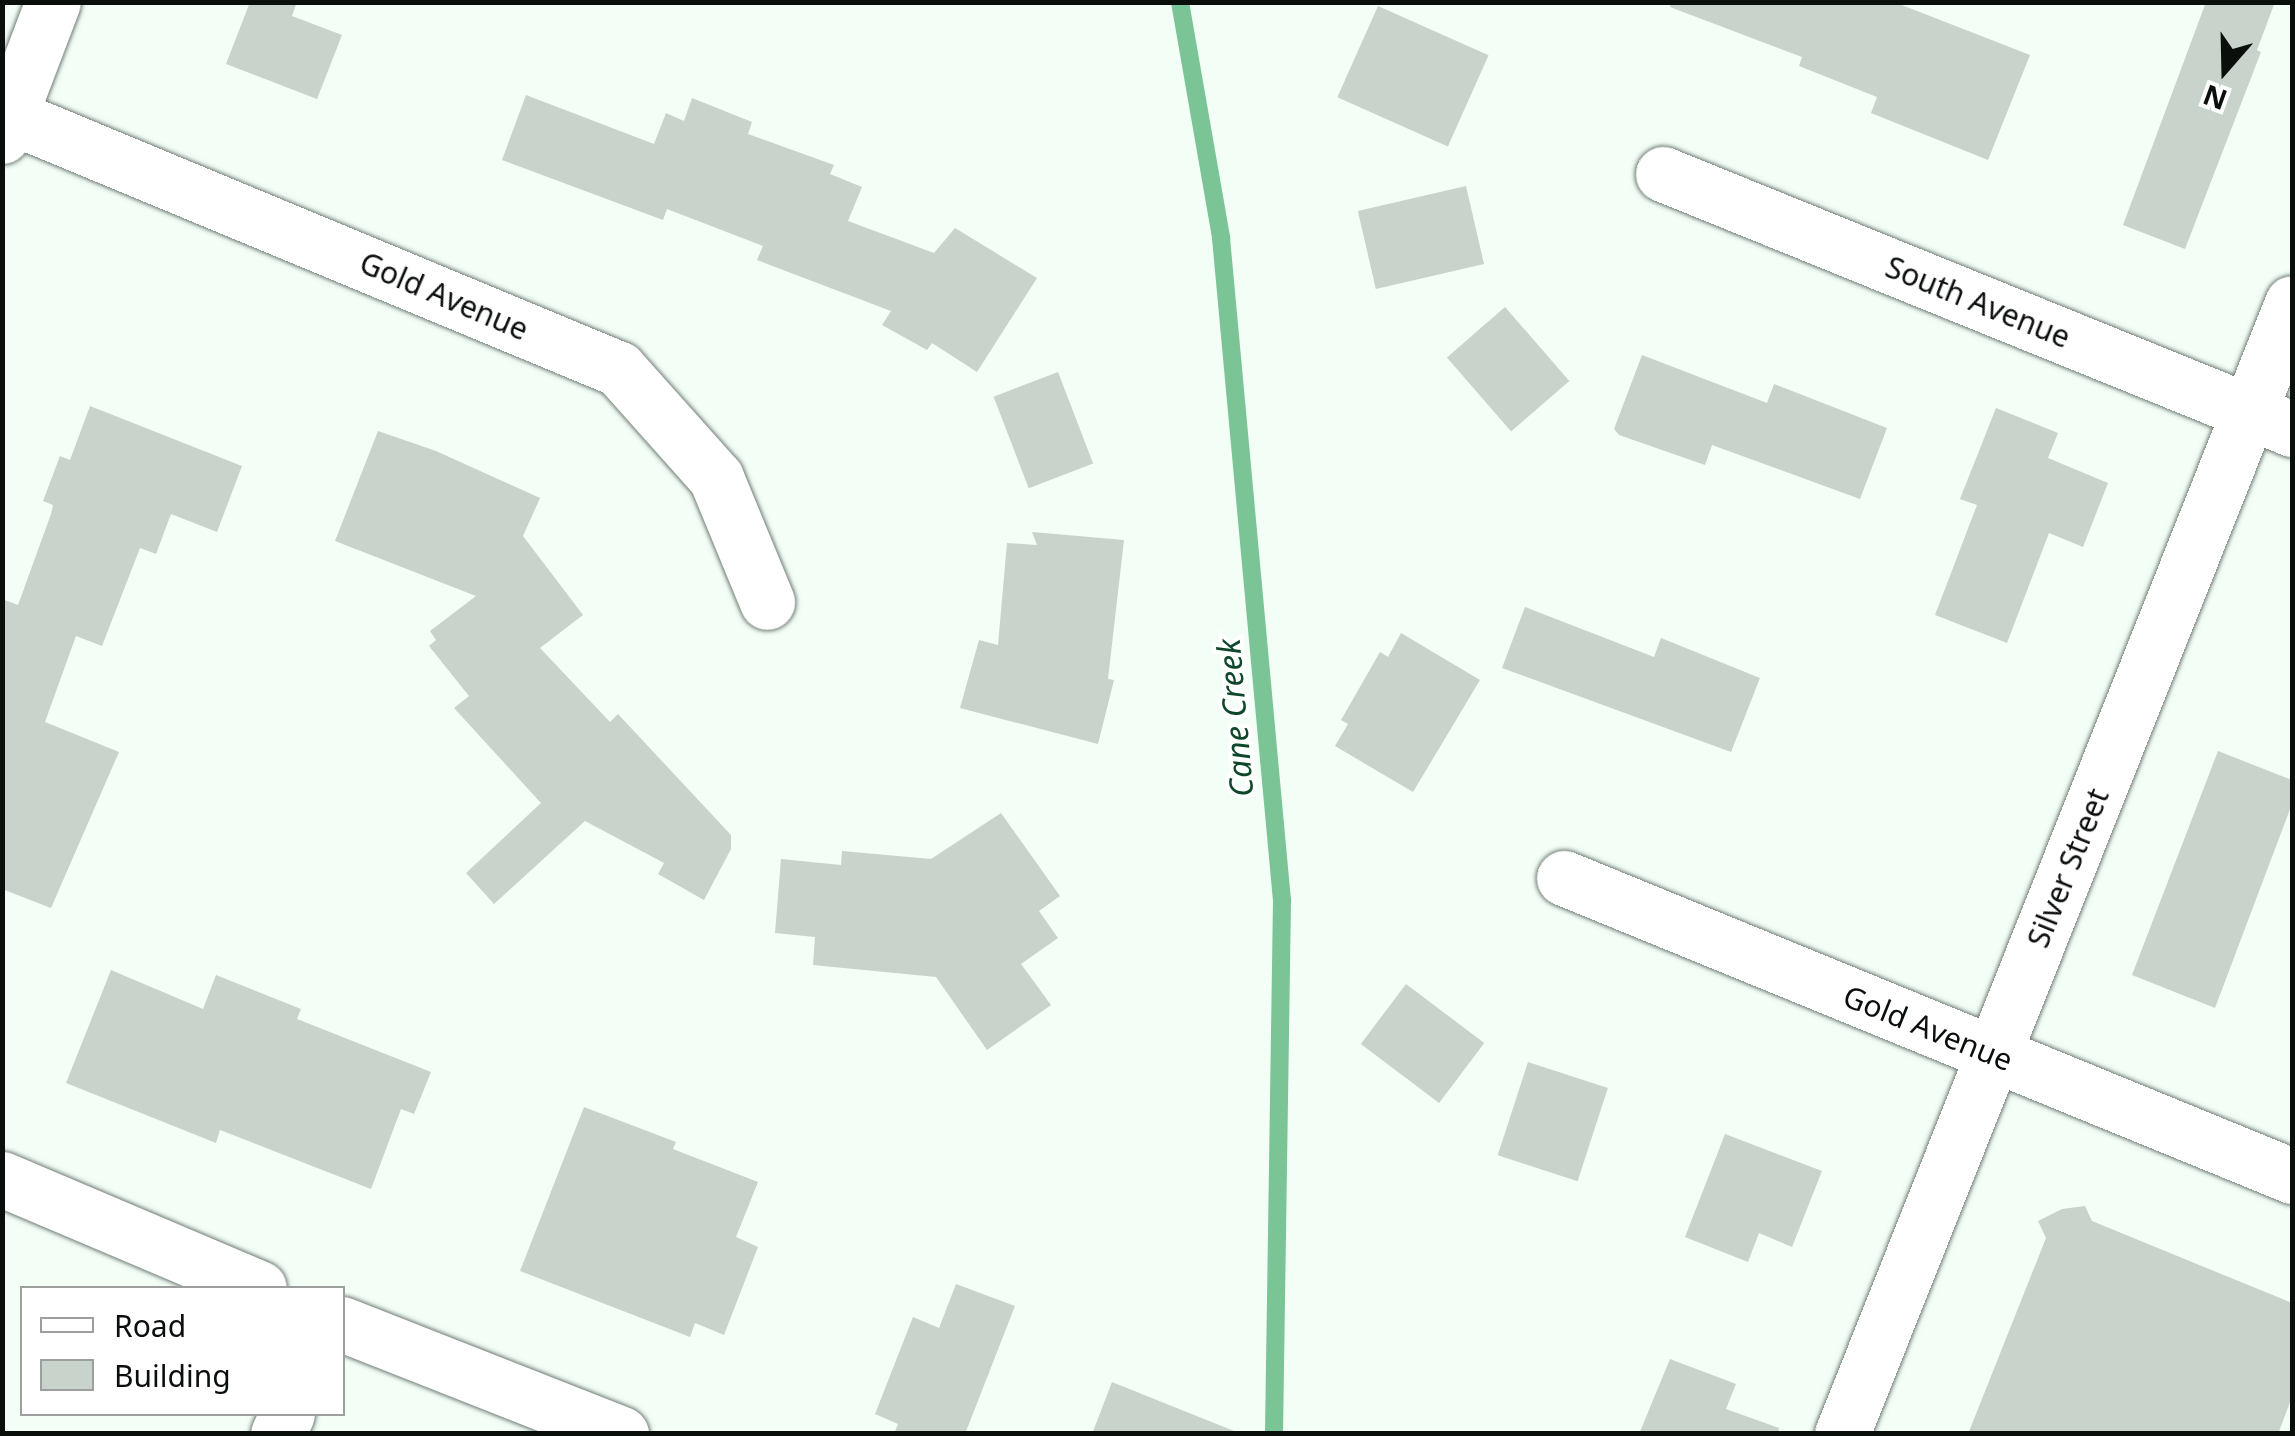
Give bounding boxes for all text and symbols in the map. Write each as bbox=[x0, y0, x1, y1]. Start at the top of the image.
north arrow bbox=[2175, 20, 2275, 120]
text: N bbox=[2198, 76, 2232, 120]
street label: Gold Avenue bbox=[354, 244, 534, 348]
street label: South Avenue bbox=[1881, 249, 2075, 355]
water label: Cane Creek bbox=[1209, 637, 1261, 799]
street label: Silver Street bbox=[2020, 783, 2116, 953]
street label: Gold Avenue bbox=[1838, 978, 2018, 1078]
legend bbox=[20, 1286, 345, 1416]
text: Road bbox=[114, 1305, 186, 1346]
text: Building bbox=[114, 1355, 231, 1396]

